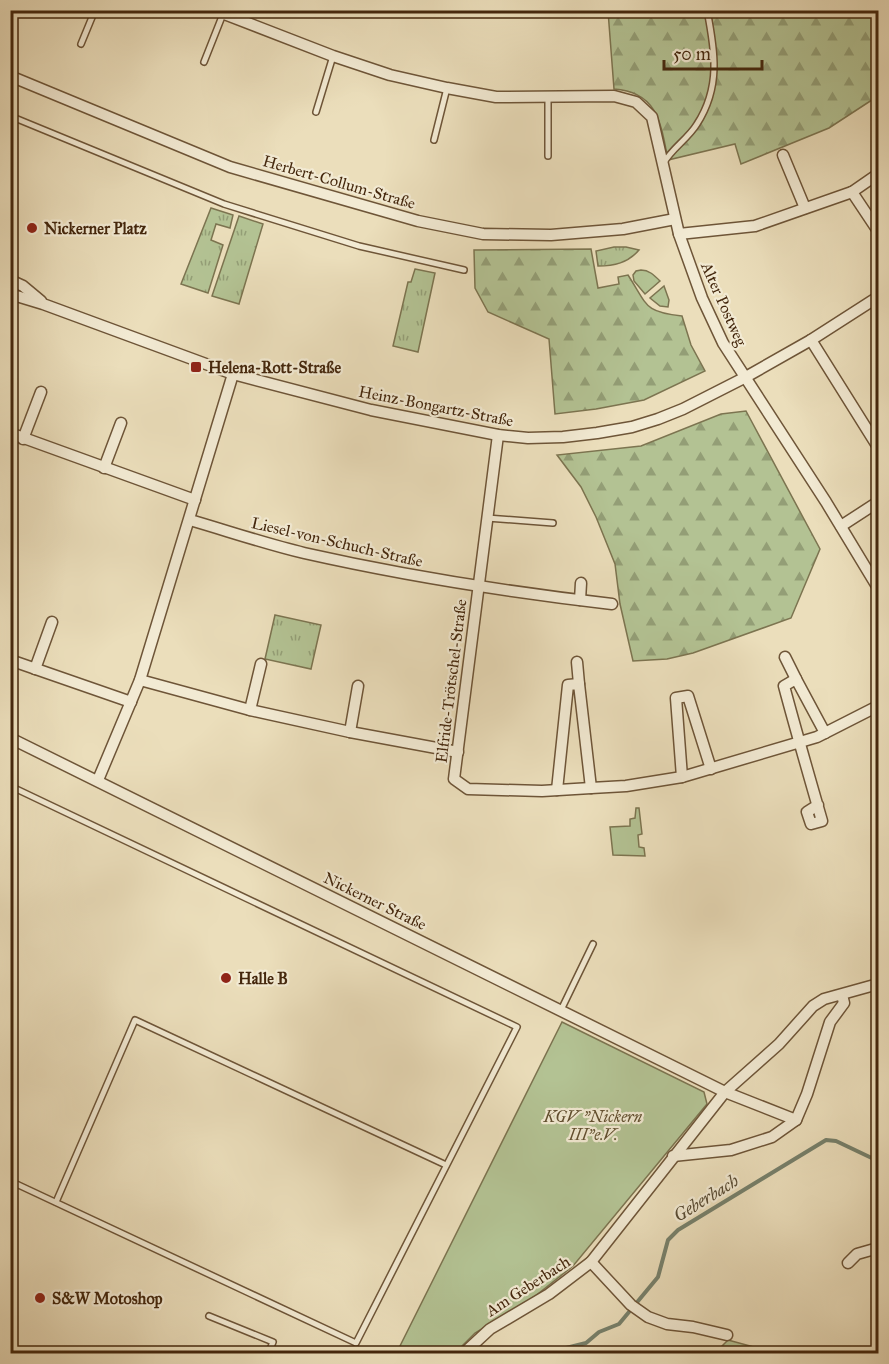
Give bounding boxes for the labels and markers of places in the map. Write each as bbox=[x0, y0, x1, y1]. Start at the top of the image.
place label: Nickerner Platz bbox=[44, 219, 147, 238]
marker: Nickerner Platz bbox=[25, 221, 39, 235]
place label: Helena-Rott-Straße bbox=[208, 358, 341, 377]
marker: Helena-Rott-Straße bbox=[189, 360, 203, 374]
place label: Halle B bbox=[238, 969, 288, 988]
marker: Halle B bbox=[219, 971, 233, 985]
place label: S&W Motoshop bbox=[52, 1289, 163, 1309]
marker: S&W Motoshop bbox=[33, 1291, 47, 1305]

